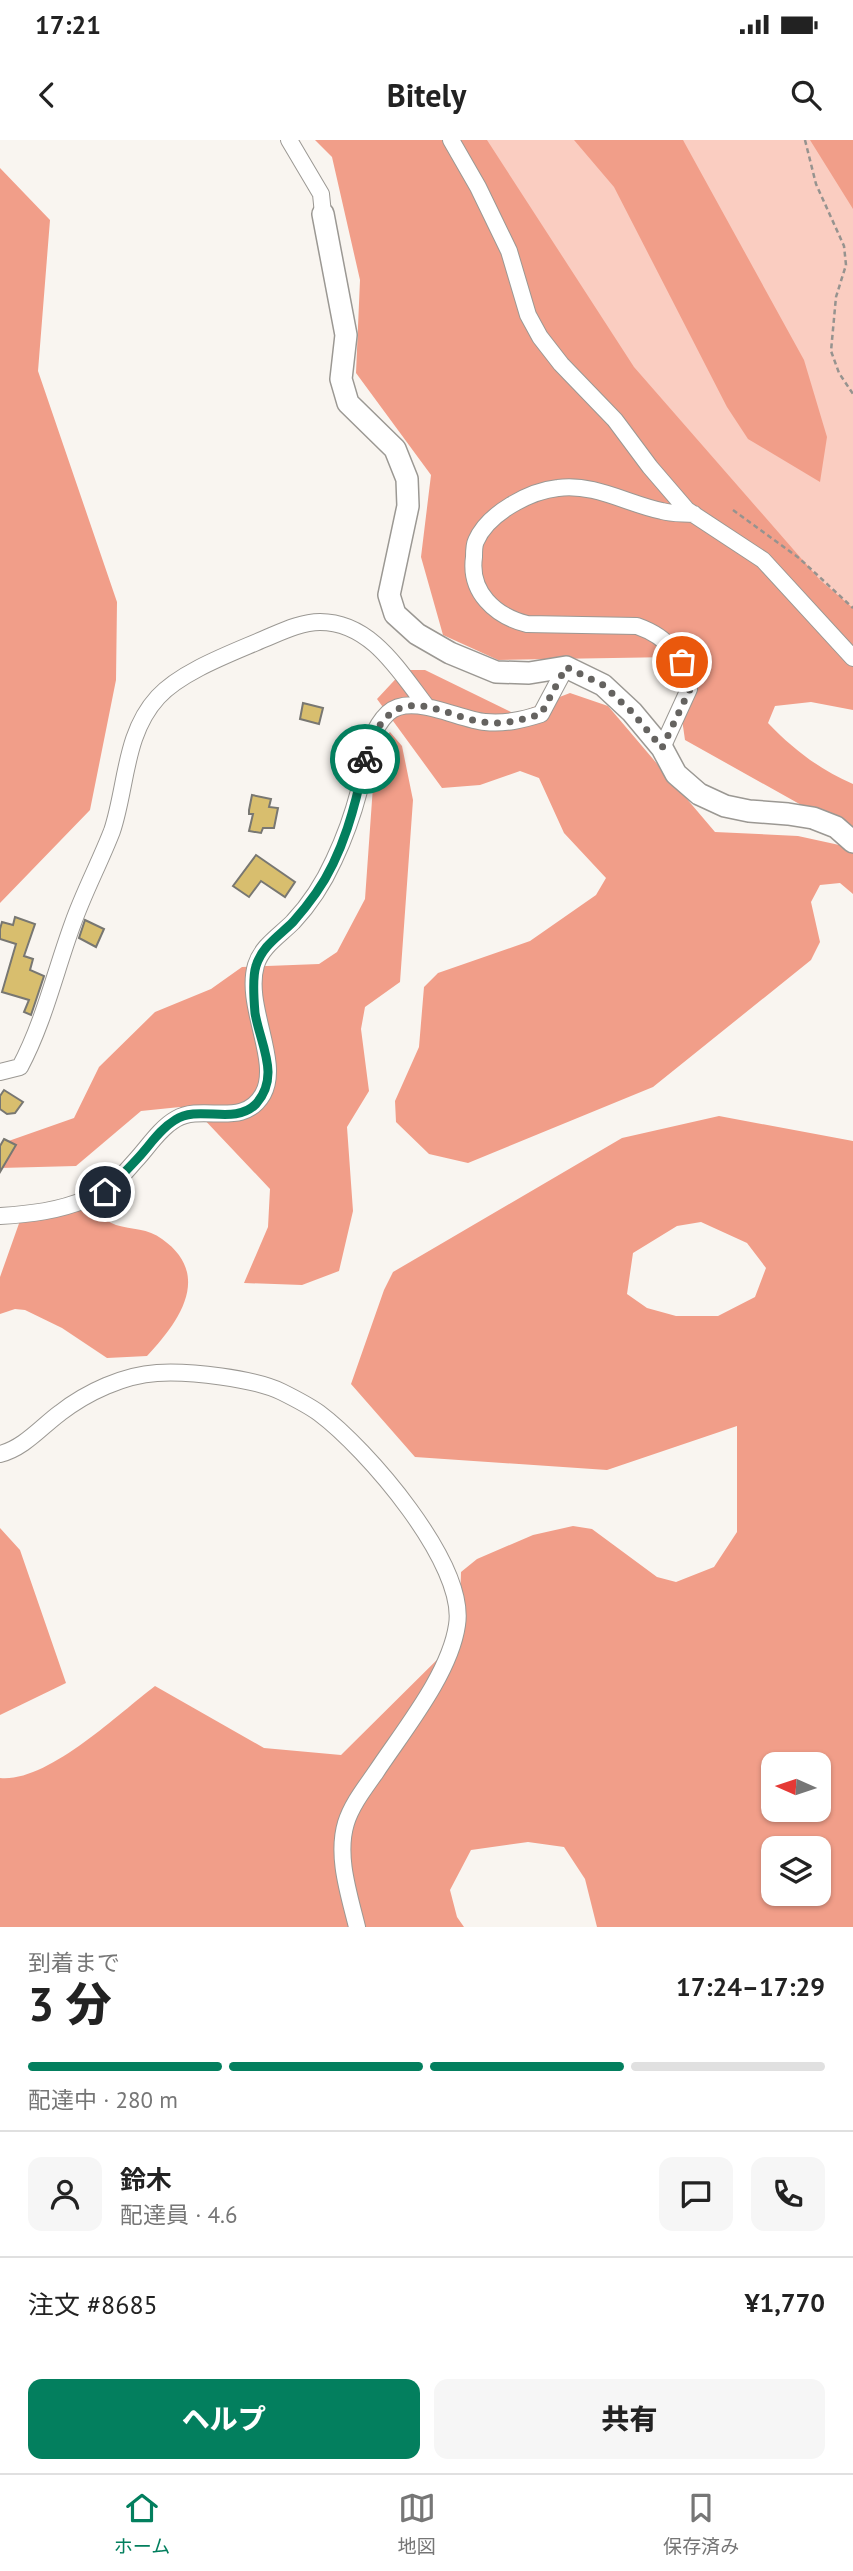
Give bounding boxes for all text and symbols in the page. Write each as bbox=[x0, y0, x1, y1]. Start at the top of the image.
text: 17:21 bbox=[35, 8, 101, 41]
text: Bitely bbox=[387, 74, 466, 116]
icon: back bbox=[28, 76, 66, 114]
icon: search bbox=[787, 76, 825, 114]
pin bbox=[652, 632, 712, 692]
icon: bag bbox=[663, 643, 701, 681]
courier bbox=[330, 724, 400, 794]
icon: bike bbox=[346, 740, 384, 778]
pin bbox=[75, 1162, 135, 1222]
icon: home bbox=[86, 1173, 124, 1211]
north arrow bbox=[761, 1752, 831, 1822]
map controls bbox=[761, 1752, 831, 1906]
button: layers bbox=[761, 1836, 831, 1906]
text: 到着まで bbox=[28, 1948, 120, 1977]
text: 17:24–17:29 bbox=[676, 1970, 825, 2003]
text: 3 分 bbox=[28, 1974, 112, 2034]
text: 配達中 · 280 m bbox=[28, 2085, 178, 2114]
button: person bbox=[28, 2157, 102, 2231]
button: chat bbox=[659, 2157, 733, 2231]
button: phone bbox=[751, 2157, 825, 2231]
text: 鈴木 bbox=[120, 2163, 172, 2196]
text: 配達員 · 4.6 bbox=[120, 2200, 237, 2229]
text: ¥1,770 bbox=[745, 2286, 825, 2319]
text: 注文 #8685 bbox=[28, 2288, 158, 2321]
button: ヘルプ bbox=[28, 2379, 420, 2459]
button: 共有 bbox=[434, 2379, 825, 2459]
tab: ホーム bbox=[114, 2489, 170, 2558]
tab: 地図 bbox=[398, 2489, 436, 2558]
tab: 保存済み bbox=[663, 2489, 739, 2558]

